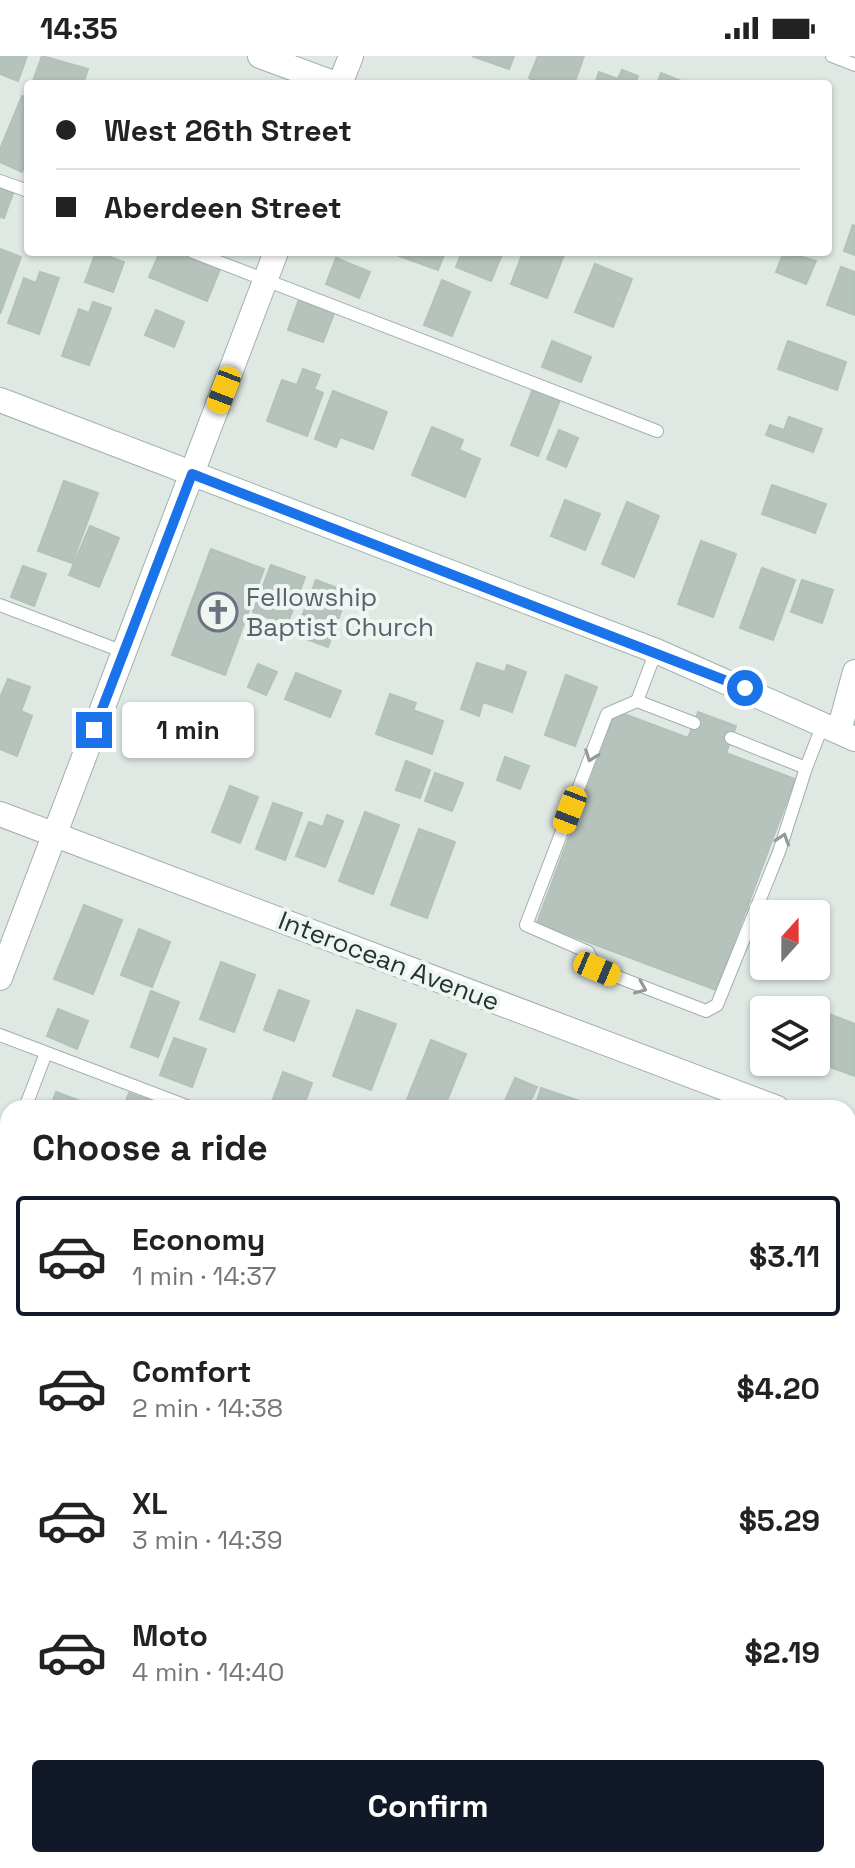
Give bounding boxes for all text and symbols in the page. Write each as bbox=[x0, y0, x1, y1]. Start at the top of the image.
text: 14:35 bbox=[40, 9, 118, 48]
text: West 26th Street bbox=[104, 111, 352, 150]
text: Aberdeen Street bbox=[104, 188, 342, 227]
car bbox=[204, 363, 244, 417]
place label: Fellowship Baptist Church bbox=[246, 580, 434, 644]
church icon: Fellowship Baptist Church bbox=[197, 591, 239, 633]
route start bbox=[727, 670, 763, 706]
callout: 1 min bbox=[122, 702, 254, 758]
route end bbox=[76, 712, 112, 748]
text: 1 min bbox=[156, 713, 220, 747]
one-way arrow bbox=[584, 748, 601, 762]
car bbox=[550, 783, 590, 837]
one-way arrow bbox=[774, 833, 790, 847]
north arrow bbox=[750, 900, 830, 980]
map controls bbox=[750, 900, 830, 1076]
street label: Interocean Avenue bbox=[274, 903, 504, 1019]
car bbox=[570, 949, 624, 989]
one-way arrow bbox=[633, 978, 647, 994]
button: layers bbox=[750, 996, 830, 1076]
text: Choose a ride bbox=[32, 1125, 268, 1171]
icon: car bbox=[36, 1220, 108, 1292]
text: Economy bbox=[132, 1220, 265, 1259]
text: $3.11 bbox=[749, 1237, 820, 1276]
text: 1 min · 14:37 bbox=[132, 1259, 277, 1293]
icon: car bbox=[36, 1352, 108, 1424]
text: Comfort bbox=[132, 1352, 251, 1391]
text: $4.20 bbox=[737, 1369, 820, 1408]
text: 2 min · 14:38 bbox=[132, 1391, 283, 1425]
icon: car bbox=[36, 1484, 108, 1556]
text: XL bbox=[132, 1484, 168, 1523]
text: $5.29 bbox=[739, 1501, 820, 1540]
text: 3 min · 14:39 bbox=[132, 1523, 283, 1557]
icon: car bbox=[36, 1616, 108, 1688]
text: Moto bbox=[132, 1616, 208, 1655]
text: $2.19 bbox=[745, 1633, 820, 1672]
text: 4 min · 14:40 bbox=[132, 1655, 284, 1689]
button: Confirm bbox=[32, 1760, 824, 1852]

